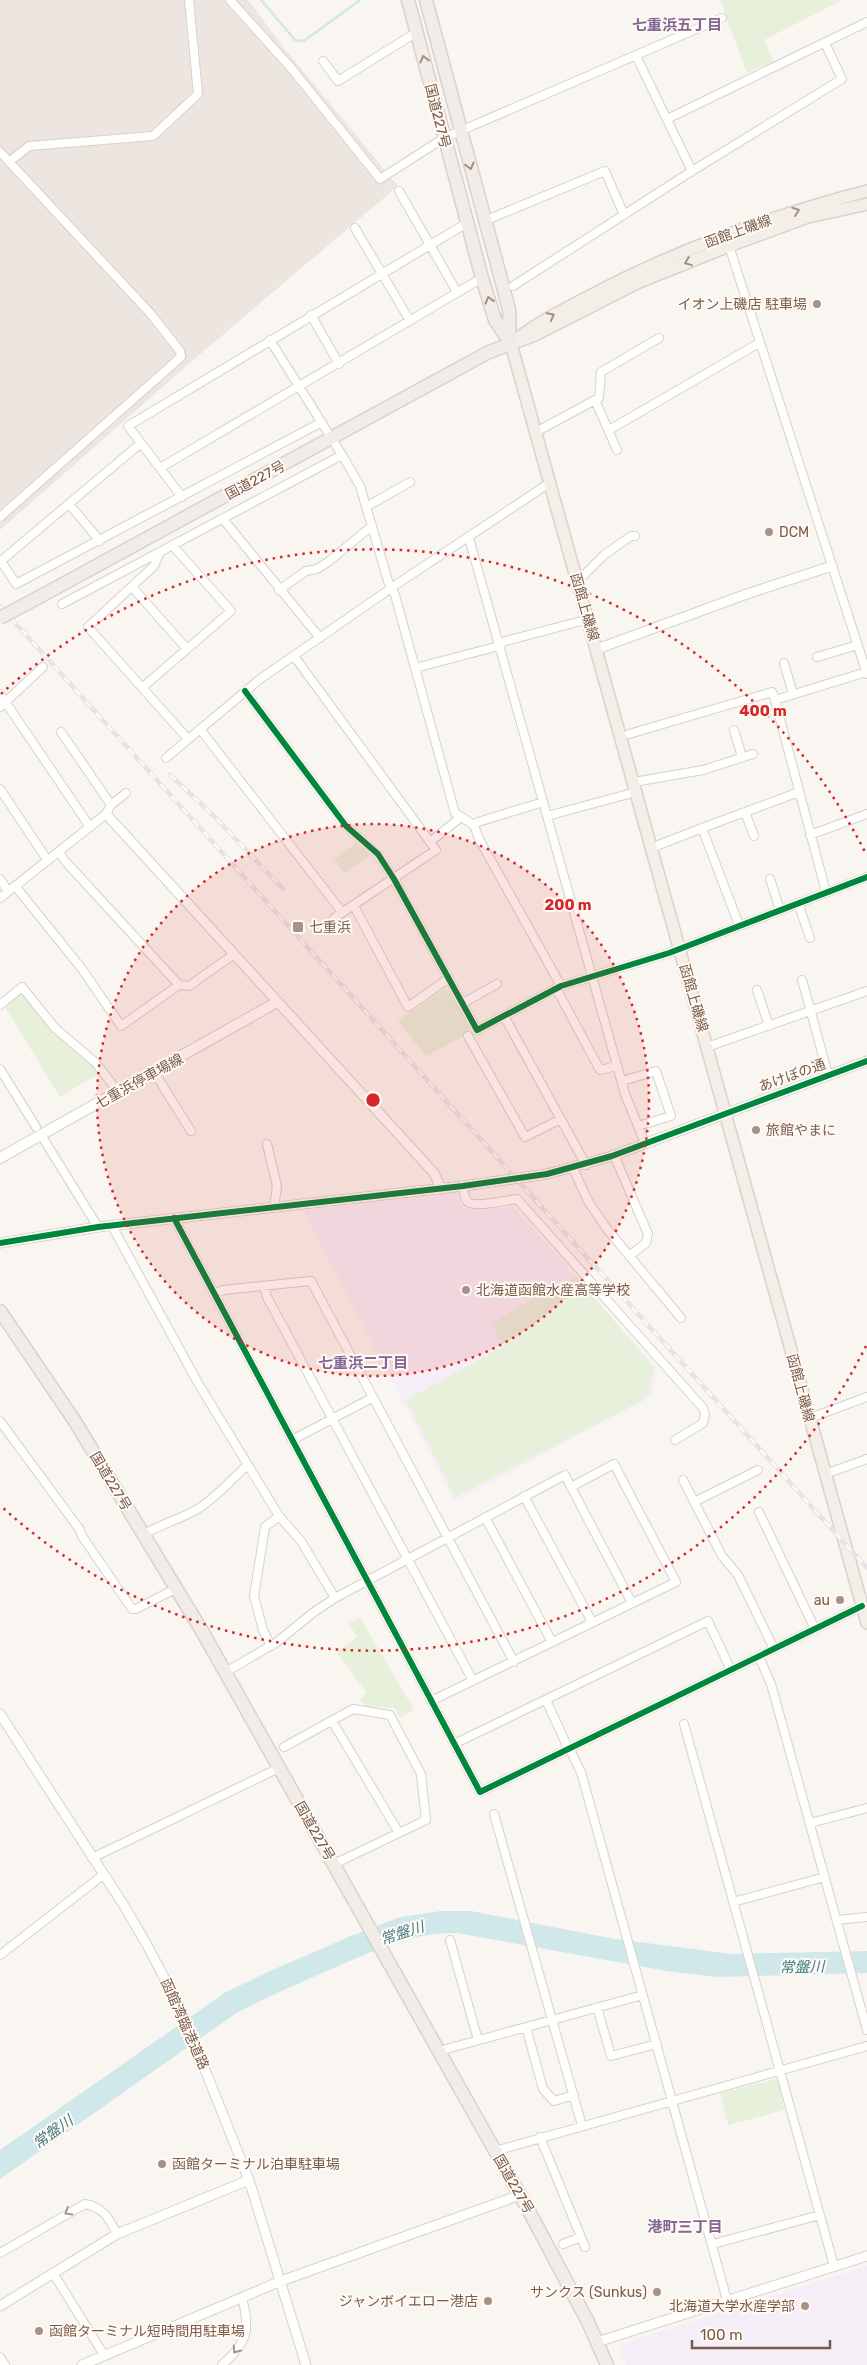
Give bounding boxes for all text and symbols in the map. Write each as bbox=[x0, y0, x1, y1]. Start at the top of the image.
district label: 七重浜五丁目 bbox=[632, 16, 722, 34]
one-way arrow bbox=[419, 55, 430, 64]
street label: 国道227号 bbox=[421, 82, 454, 150]
one-way arrow bbox=[464, 161, 474, 169]
one-way arrow bbox=[791, 207, 800, 217]
street label: 函館上磯線 bbox=[702, 212, 774, 251]
one-way arrow bbox=[684, 256, 693, 267]
place label: イオン上磯店 駐車場 bbox=[678, 296, 807, 313]
one-way arrow bbox=[485, 297, 495, 305]
marker: イオン上磯店 駐車場 bbox=[811, 298, 823, 310]
one-way arrow bbox=[545, 313, 554, 323]
street label: 国道227号 bbox=[222, 458, 288, 503]
place label: DCM bbox=[779, 524, 809, 541]
marker: DCM bbox=[763, 526, 775, 538]
street label: 函館上磯線 bbox=[567, 571, 602, 643]
text: 400 m bbox=[739, 702, 787, 720]
text: 200 m bbox=[544, 896, 592, 914]
place label: 七重浜 bbox=[309, 919, 351, 936]
marker: 七重浜 bbox=[291, 920, 305, 934]
street label: 函館上磯線 bbox=[676, 962, 711, 1034]
street label: 七重浜停車場線 bbox=[92, 1050, 186, 1113]
street label: あけぼの通 bbox=[756, 1056, 828, 1095]
centre of rings bbox=[364, 1091, 382, 1109]
place label: 旅館やまに bbox=[766, 1122, 836, 1139]
marker: 旅館やまに bbox=[750, 1124, 762, 1136]
place label: 北海道函館水産高等学校 bbox=[476, 1282, 630, 1299]
marker: 北海道函館水産高等学校 bbox=[460, 1284, 472, 1296]
street label: 函館上磯線 bbox=[783, 1352, 818, 1424]
district label: 七重浜二丁目 bbox=[318, 1354, 408, 1372]
street label: 国道227号 bbox=[86, 1449, 135, 1514]
place label: au bbox=[814, 1592, 830, 1609]
marker: au bbox=[834, 1594, 846, 1606]
street label: 国道227号 bbox=[291, 1799, 338, 1864]
water label: 常盤川 bbox=[378, 1917, 428, 1949]
water label: 常盤川 bbox=[779, 1958, 827, 1976]
street label: 函館湾臨港道路 bbox=[157, 1976, 212, 2072]
water label: 常盤川 bbox=[30, 2110, 78, 2153]
street label: 国道227号 bbox=[490, 2152, 537, 2217]
place label: 函館ターミナル泊車駐車場 bbox=[172, 2156, 340, 2173]
marker: 函館ターミナル泊車駐車場 bbox=[156, 2158, 168, 2170]
one-way arrow bbox=[64, 2206, 73, 2216]
district label: 港町三丁目 bbox=[647, 2218, 723, 2236]
place label: サンクス (Sunkus) bbox=[530, 2284, 647, 2301]
marker: サンクス (Sunkus) bbox=[651, 2286, 663, 2298]
place label: ジャンボイエロー港店 bbox=[339, 2293, 478, 2310]
marker: ジャンボイエロー港店 bbox=[482, 2295, 494, 2307]
place label: 北海道大学水産学部 bbox=[669, 2298, 795, 2315]
marker: 北海道大学水産学部 bbox=[799, 2300, 811, 2312]
scale bar bbox=[692, 2318, 830, 2350]
place label: 函館ターミナル短時間用駐車場 bbox=[49, 2323, 245, 2340]
marker: 函館ターミナル短時間用駐車場 bbox=[33, 2325, 45, 2337]
text: 100 m bbox=[700, 2326, 742, 2344]
one-way arrow bbox=[233, 2344, 242, 2354]

